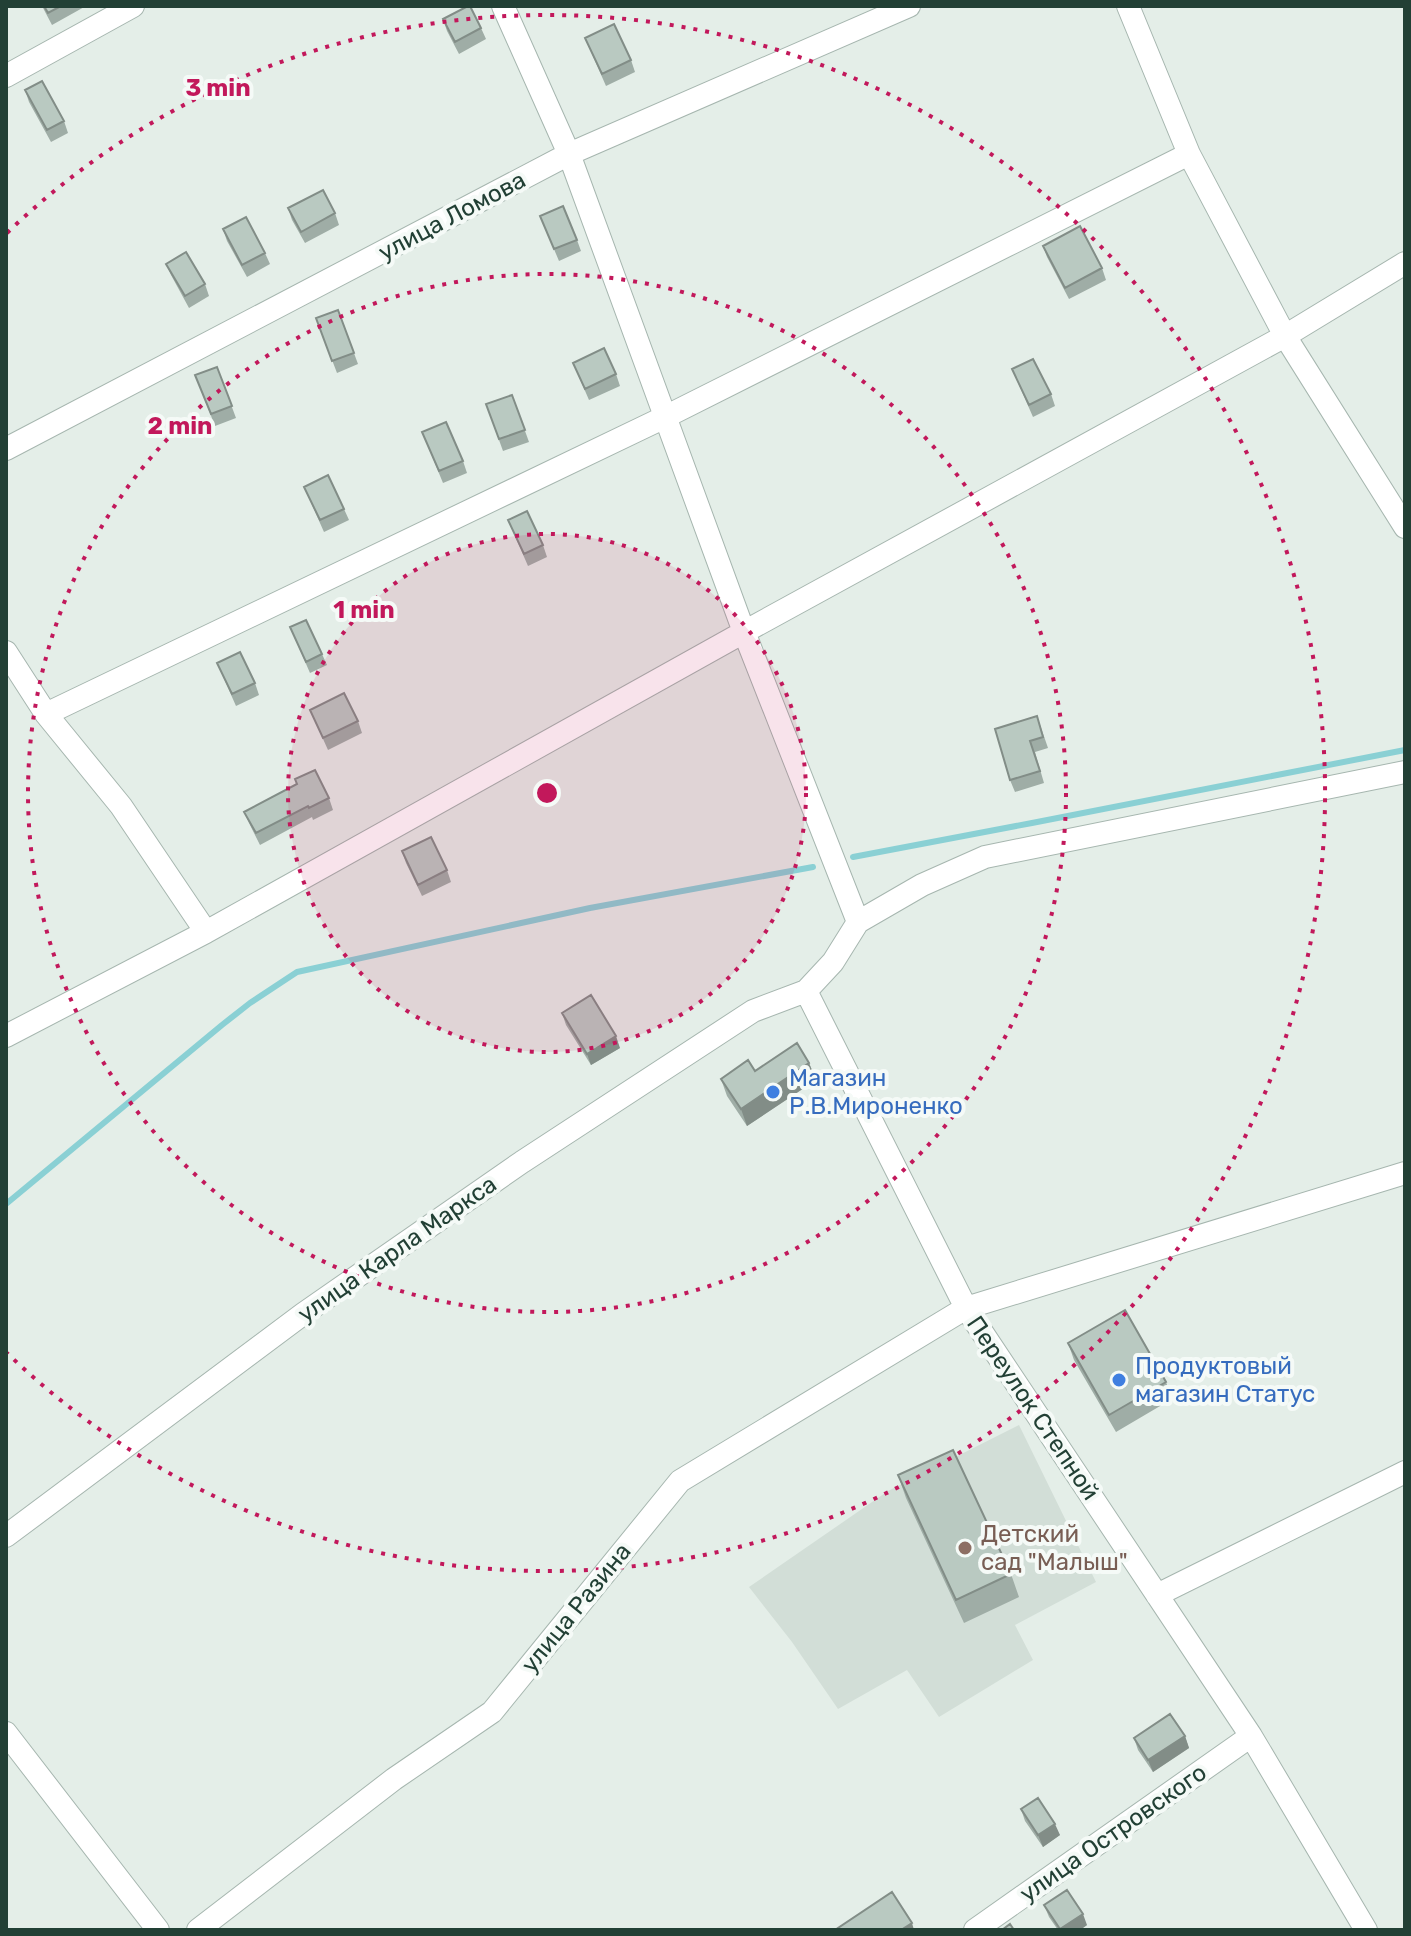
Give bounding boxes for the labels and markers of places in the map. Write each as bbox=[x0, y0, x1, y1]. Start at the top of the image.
centre of rings bbox=[533, 779, 561, 807]
place label: Магазин Р.В.Мироненко bbox=[789, 1064, 963, 1120]
marker: Магазин Р.В.Мироненко bbox=[764, 1083, 782, 1101]
place label: Продуктовый магазин Статус bbox=[1135, 1352, 1315, 1408]
marker: Продуктовый магазин Статус bbox=[1110, 1371, 1128, 1389]
place label: Детский сад "Малыш" bbox=[981, 1520, 1128, 1576]
marker: Детский сад "Малыш" bbox=[956, 1539, 974, 1557]

